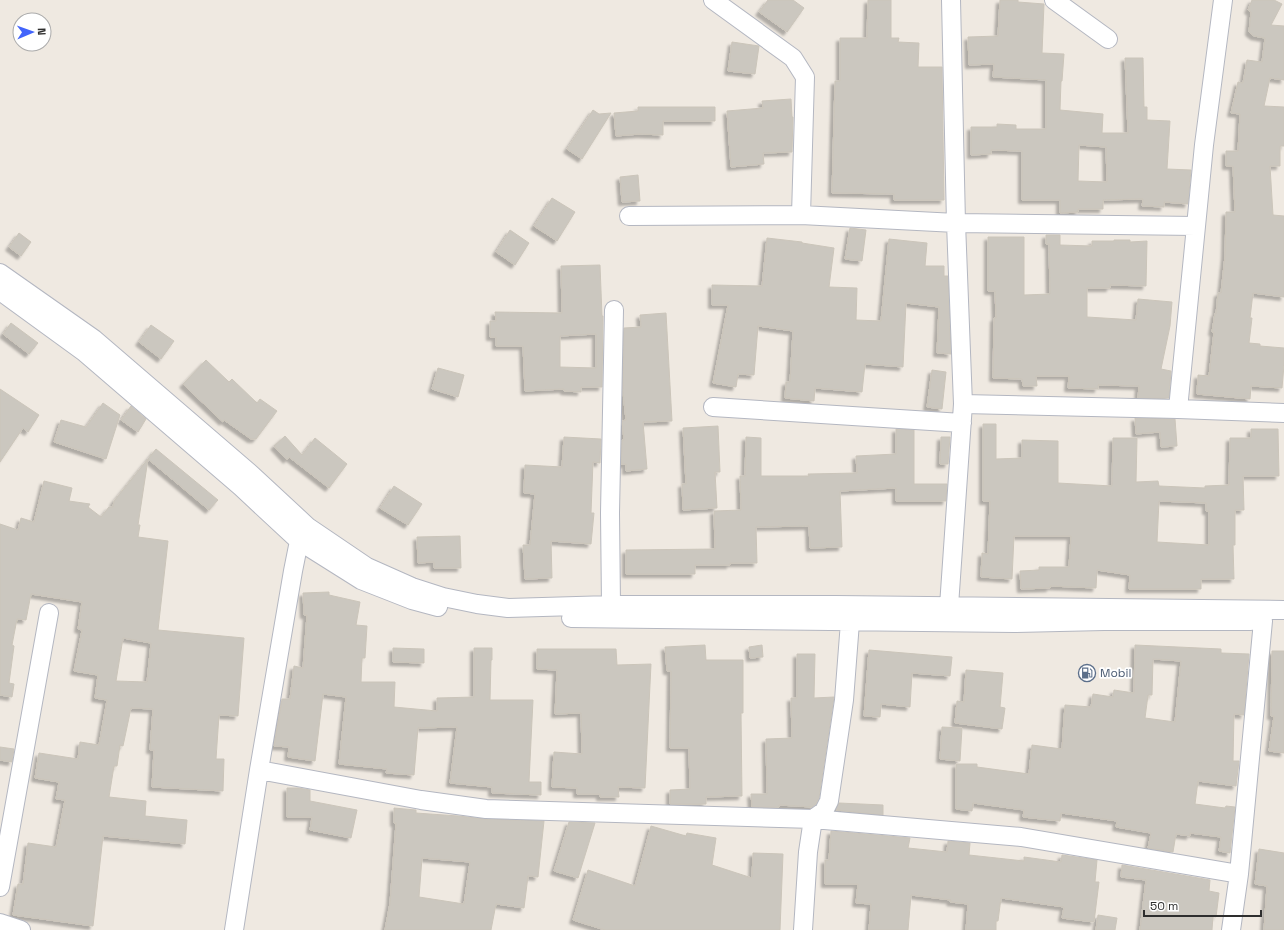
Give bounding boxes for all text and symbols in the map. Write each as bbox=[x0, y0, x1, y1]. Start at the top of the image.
north arrow bbox=[12, 12, 52, 52]
text: N bbox=[35, 28, 49, 36]
fuel station icon: Mobil bbox=[1077, 663, 1097, 683]
place label: Mobil bbox=[1100, 665, 1131, 681]
scale bar bbox=[1144, 892, 1261, 918]
text: 50 m bbox=[1150, 898, 1178, 914]

